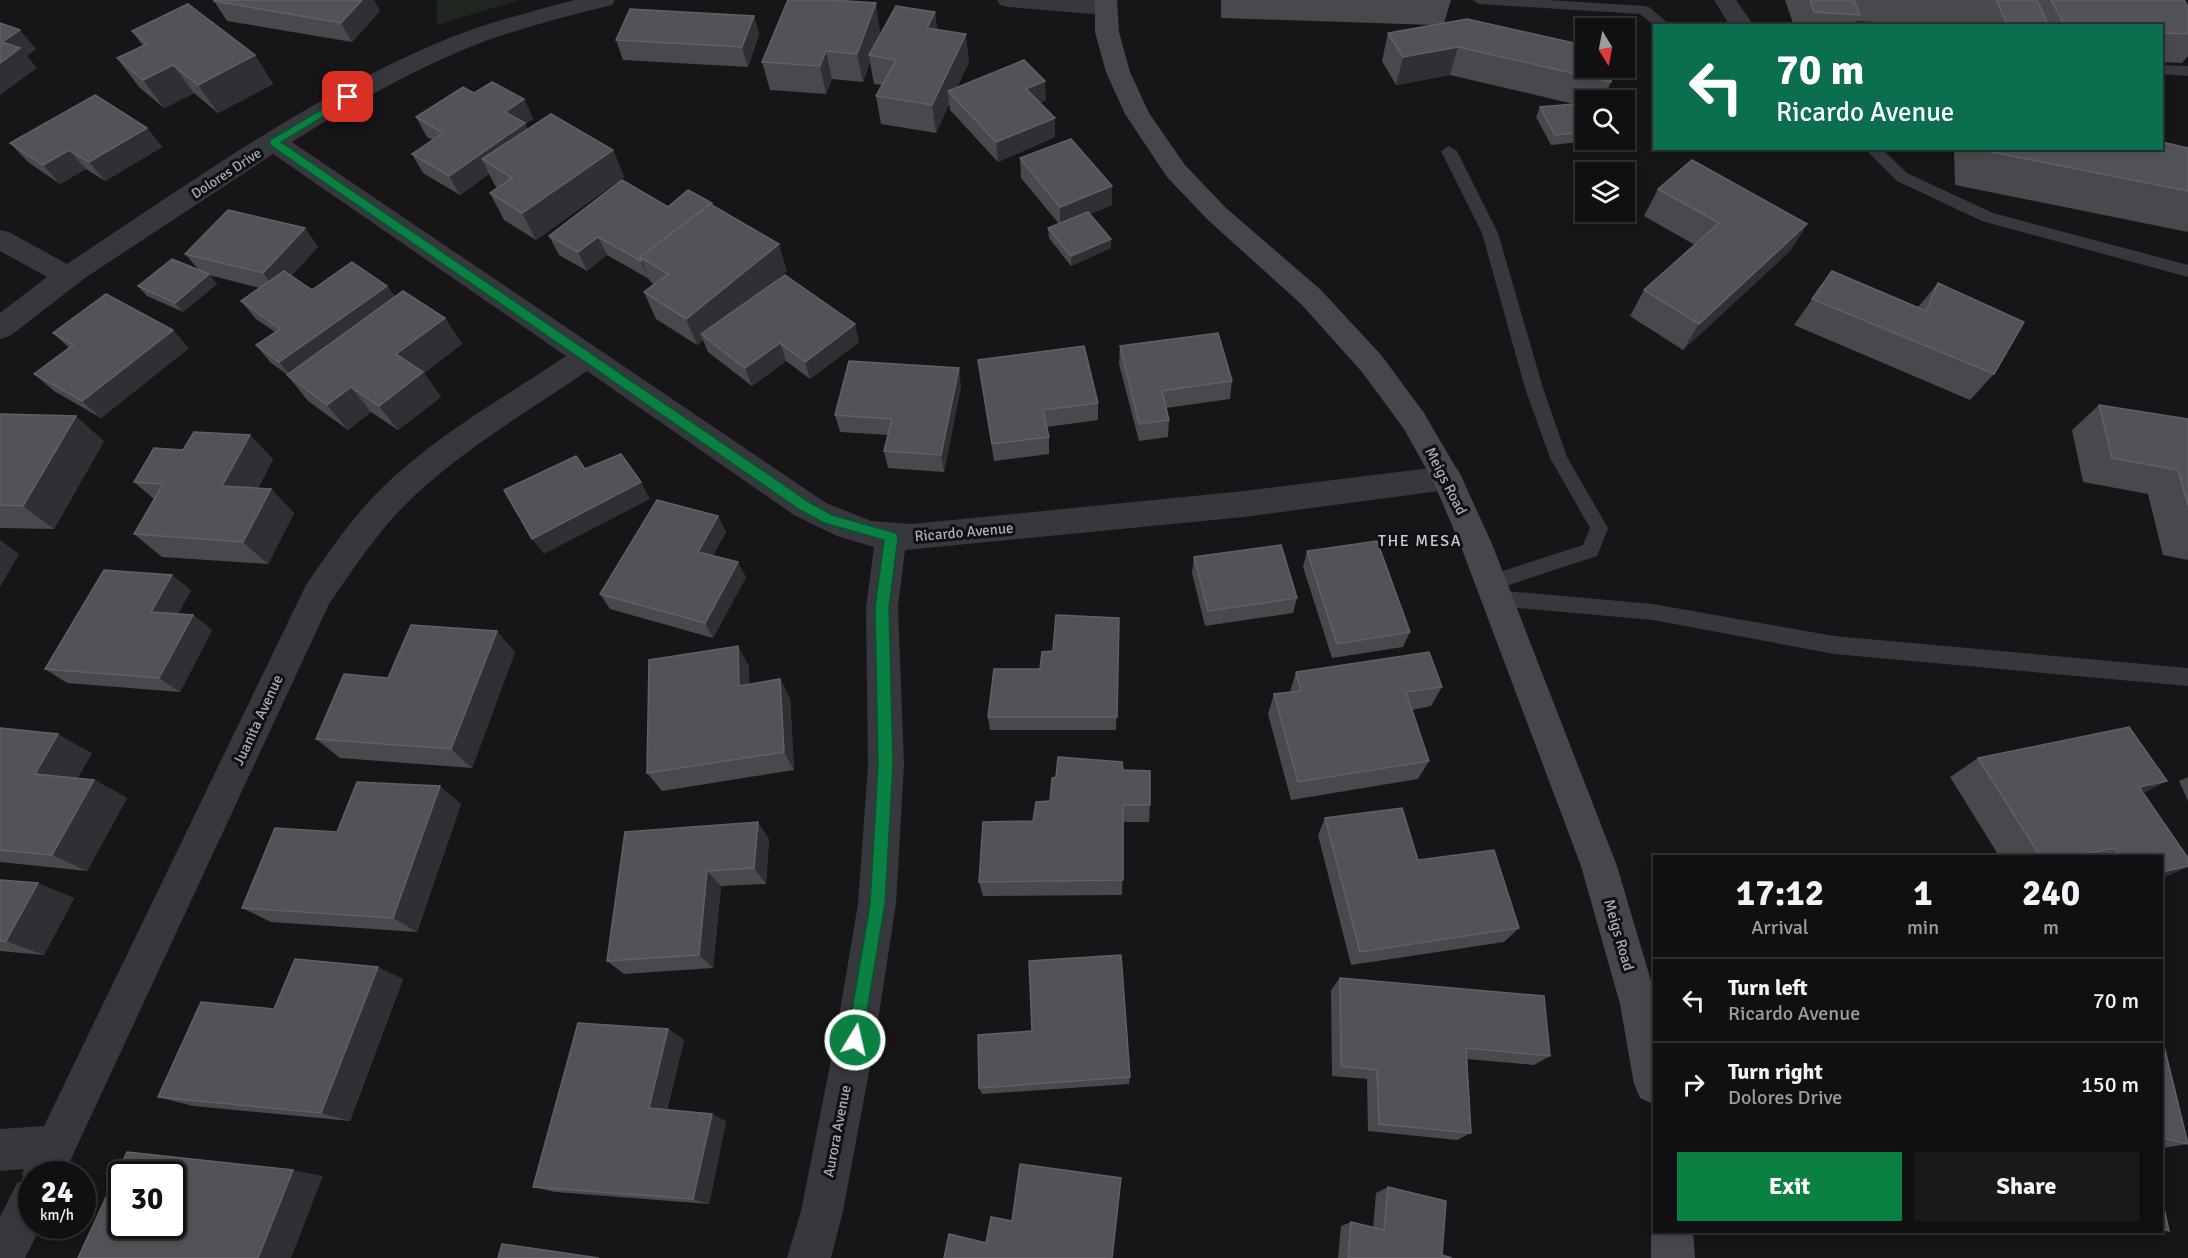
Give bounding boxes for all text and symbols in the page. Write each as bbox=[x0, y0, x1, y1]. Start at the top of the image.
north arrow bbox=[1575, 18, 1635, 78]
map controls bbox=[1575, 18, 1635, 222]
text: 70 m bbox=[1776, 45, 1865, 96]
icon: left bbox=[1677, 48, 1755, 126]
pin bbox=[322, 71, 373, 122]
icon: arrive bbox=[331, 80, 364, 113]
button: search bbox=[1575, 90, 1635, 150]
text: Ricardo Avenue bbox=[1776, 96, 1954, 129]
street label: Dolores Drive bbox=[188, 145, 264, 202]
button: layers bbox=[1575, 162, 1635, 222]
street label: Meigs Road bbox=[1421, 444, 1471, 518]
street label: Ricardo Avenue bbox=[914, 519, 1014, 545]
district label: THE MESA bbox=[1378, 531, 1462, 551]
street label: Juanita Avenue bbox=[229, 672, 287, 768]
text: 17:12 bbox=[1736, 871, 1824, 916]
text: 1 bbox=[1913, 871, 1933, 916]
text: 240 bbox=[2022, 871, 2080, 916]
street label: Meigs Road bbox=[1600, 897, 1638, 973]
text: Arrival bbox=[1751, 915, 1809, 940]
text: min bbox=[1907, 915, 1939, 940]
text: m bbox=[2043, 915, 2059, 940]
text: Turn left bbox=[1728, 974, 1808, 1001]
icon: left bbox=[1677, 984, 1710, 1017]
text: 70 m bbox=[2093, 987, 2139, 1014]
text: Ricardo Avenue bbox=[1728, 1001, 1860, 1026]
position arrow bbox=[823, 1008, 887, 1072]
text: Turn right bbox=[1728, 1058, 1823, 1085]
icon: right bbox=[1677, 1068, 1710, 1101]
text: 150 m bbox=[2081, 1071, 2139, 1098]
street label: Aurora Avenue bbox=[819, 1083, 855, 1179]
text: Dolores Drive bbox=[1728, 1085, 1842, 1110]
button: Exit bbox=[1677, 1152, 1902, 1221]
button: Share bbox=[1914, 1152, 2139, 1221]
speed limit sign: 30 bbox=[108, 1161, 186, 1239]
text: 24 bbox=[41, 1174, 73, 1211]
text: km/h bbox=[40, 1206, 74, 1224]

